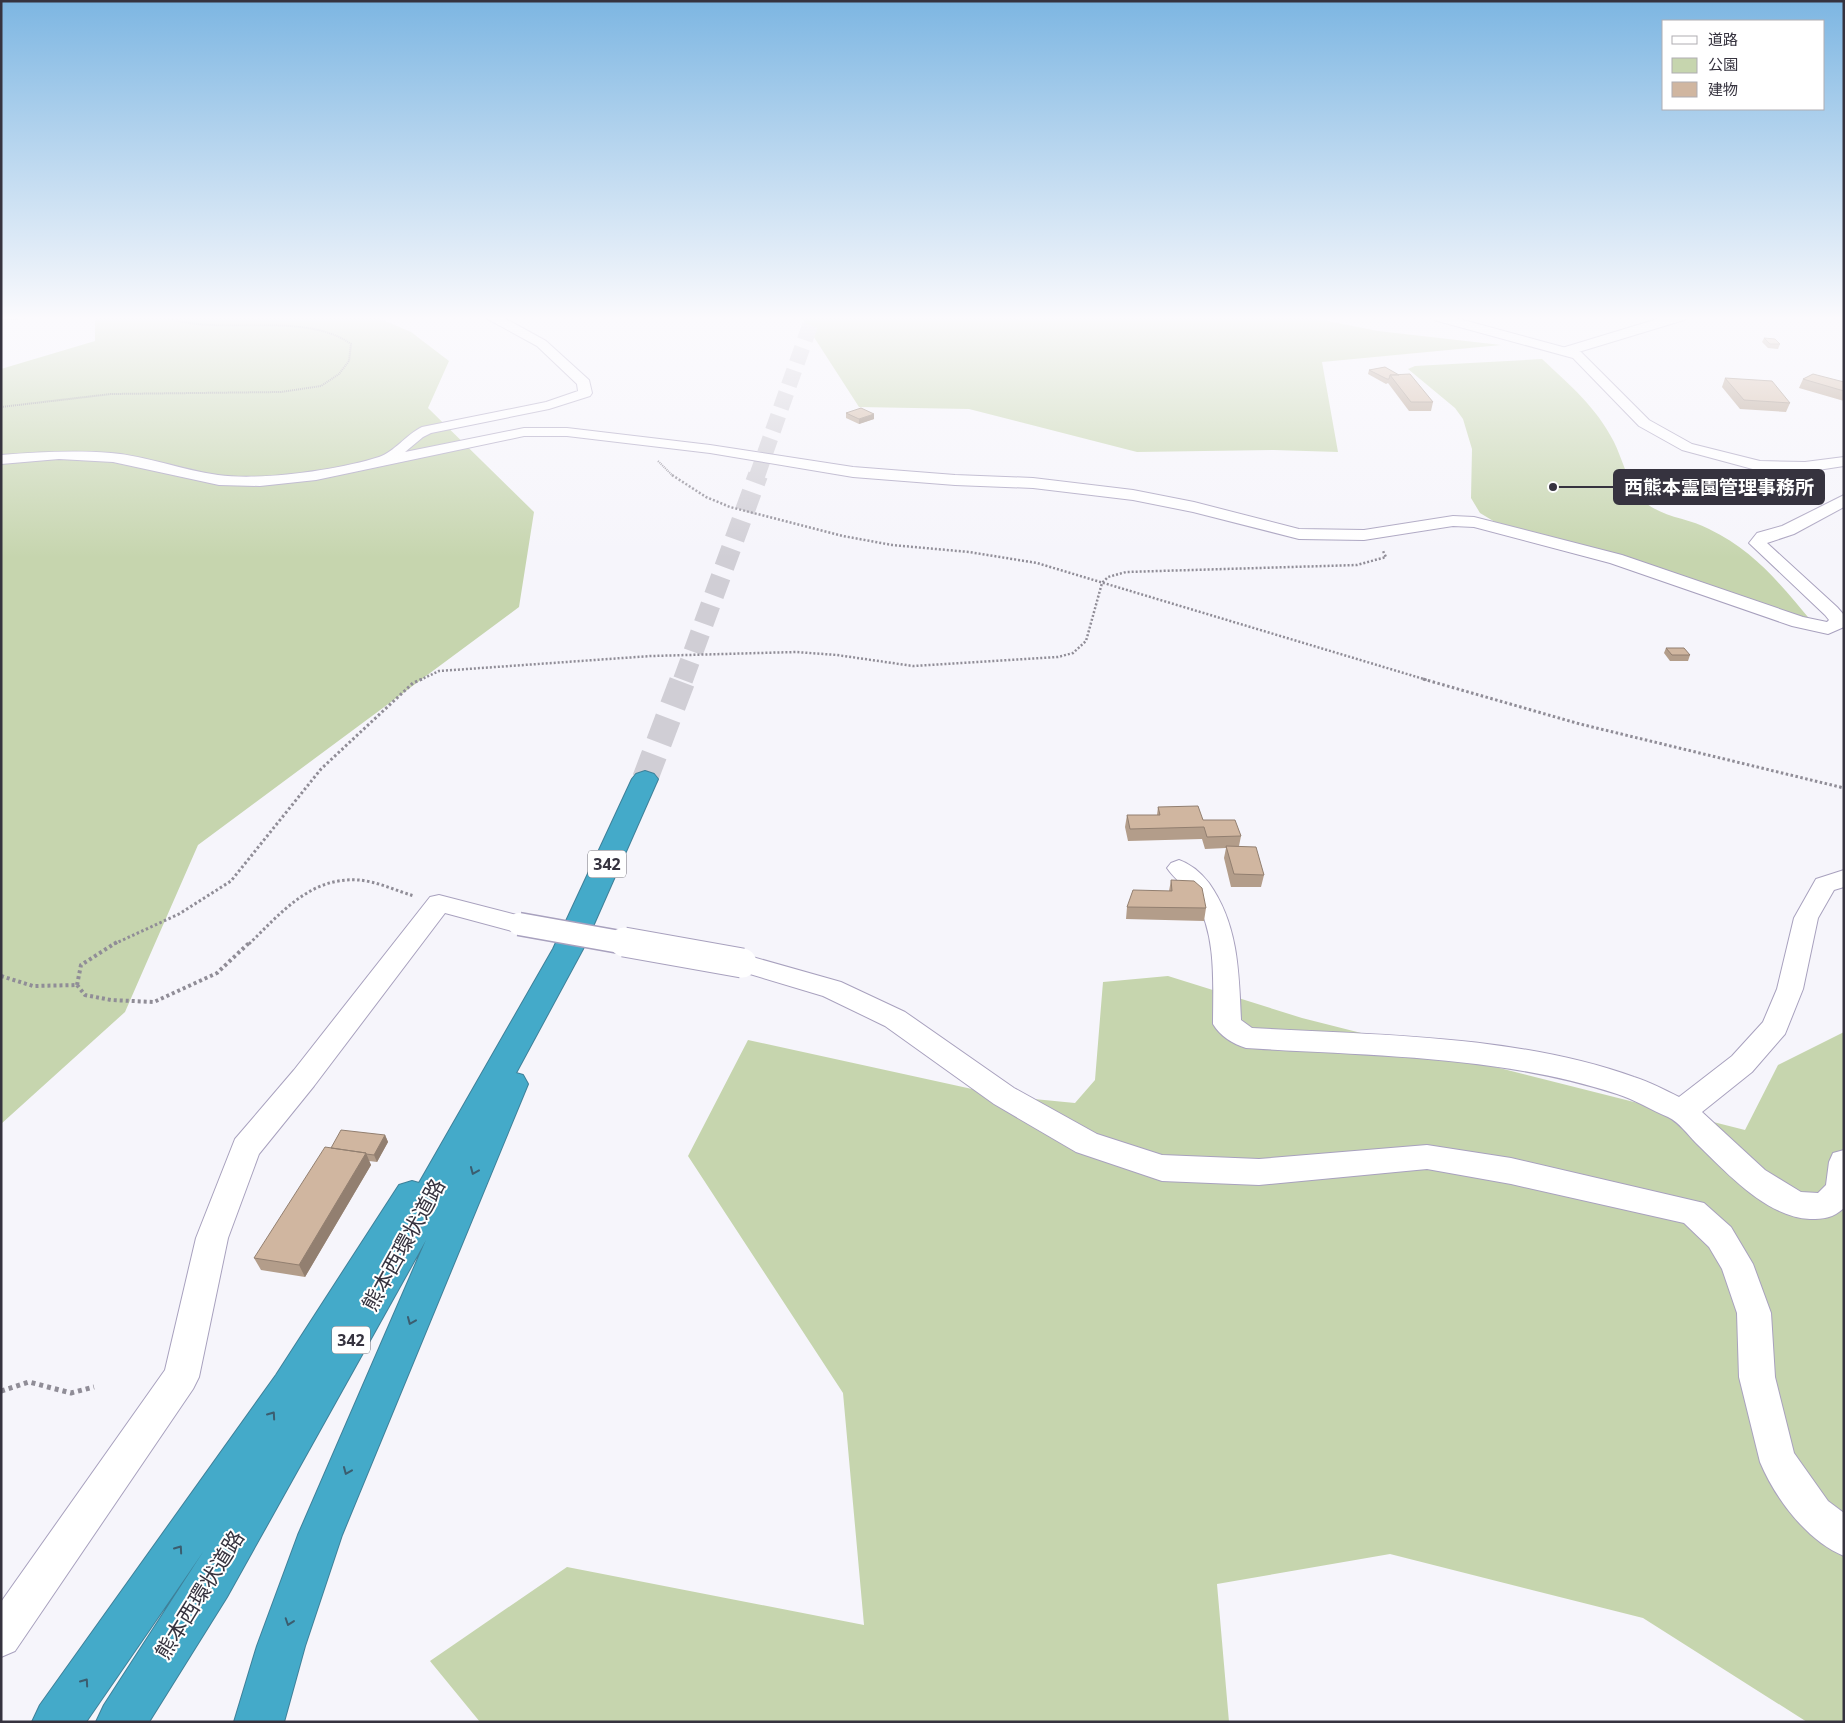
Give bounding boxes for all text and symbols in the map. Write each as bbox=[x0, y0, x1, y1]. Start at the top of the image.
legend bbox=[1662, 20, 1825, 110]
text: 道路 bbox=[1708, 29, 1738, 49]
text: 公園 bbox=[1708, 54, 1738, 74]
text: 建物 bbox=[1708, 79, 1738, 99]
callout: 西熊本霊園管理事務所 bbox=[1614, 470, 1824, 504]
text: 西熊本霊園管理事務所 bbox=[1624, 474, 1814, 500]
road number: 342 bbox=[588, 851, 626, 878]
one-way arrow bbox=[470, 1166, 480, 1175]
street label: 熊本西環状道路 bbox=[355, 1173, 451, 1316]
one-way arrow bbox=[406, 1316, 417, 1325]
road number: 342 bbox=[332, 1326, 370, 1354]
one-way arrow bbox=[266, 1412, 275, 1421]
one-way arrow bbox=[343, 1466, 354, 1475]
street label: 熊本西環状道路 bbox=[148, 1525, 250, 1664]
one-way arrow bbox=[173, 1545, 182, 1554]
one-way arrow bbox=[285, 1617, 295, 1626]
one-way arrow bbox=[79, 1678, 88, 1688]

